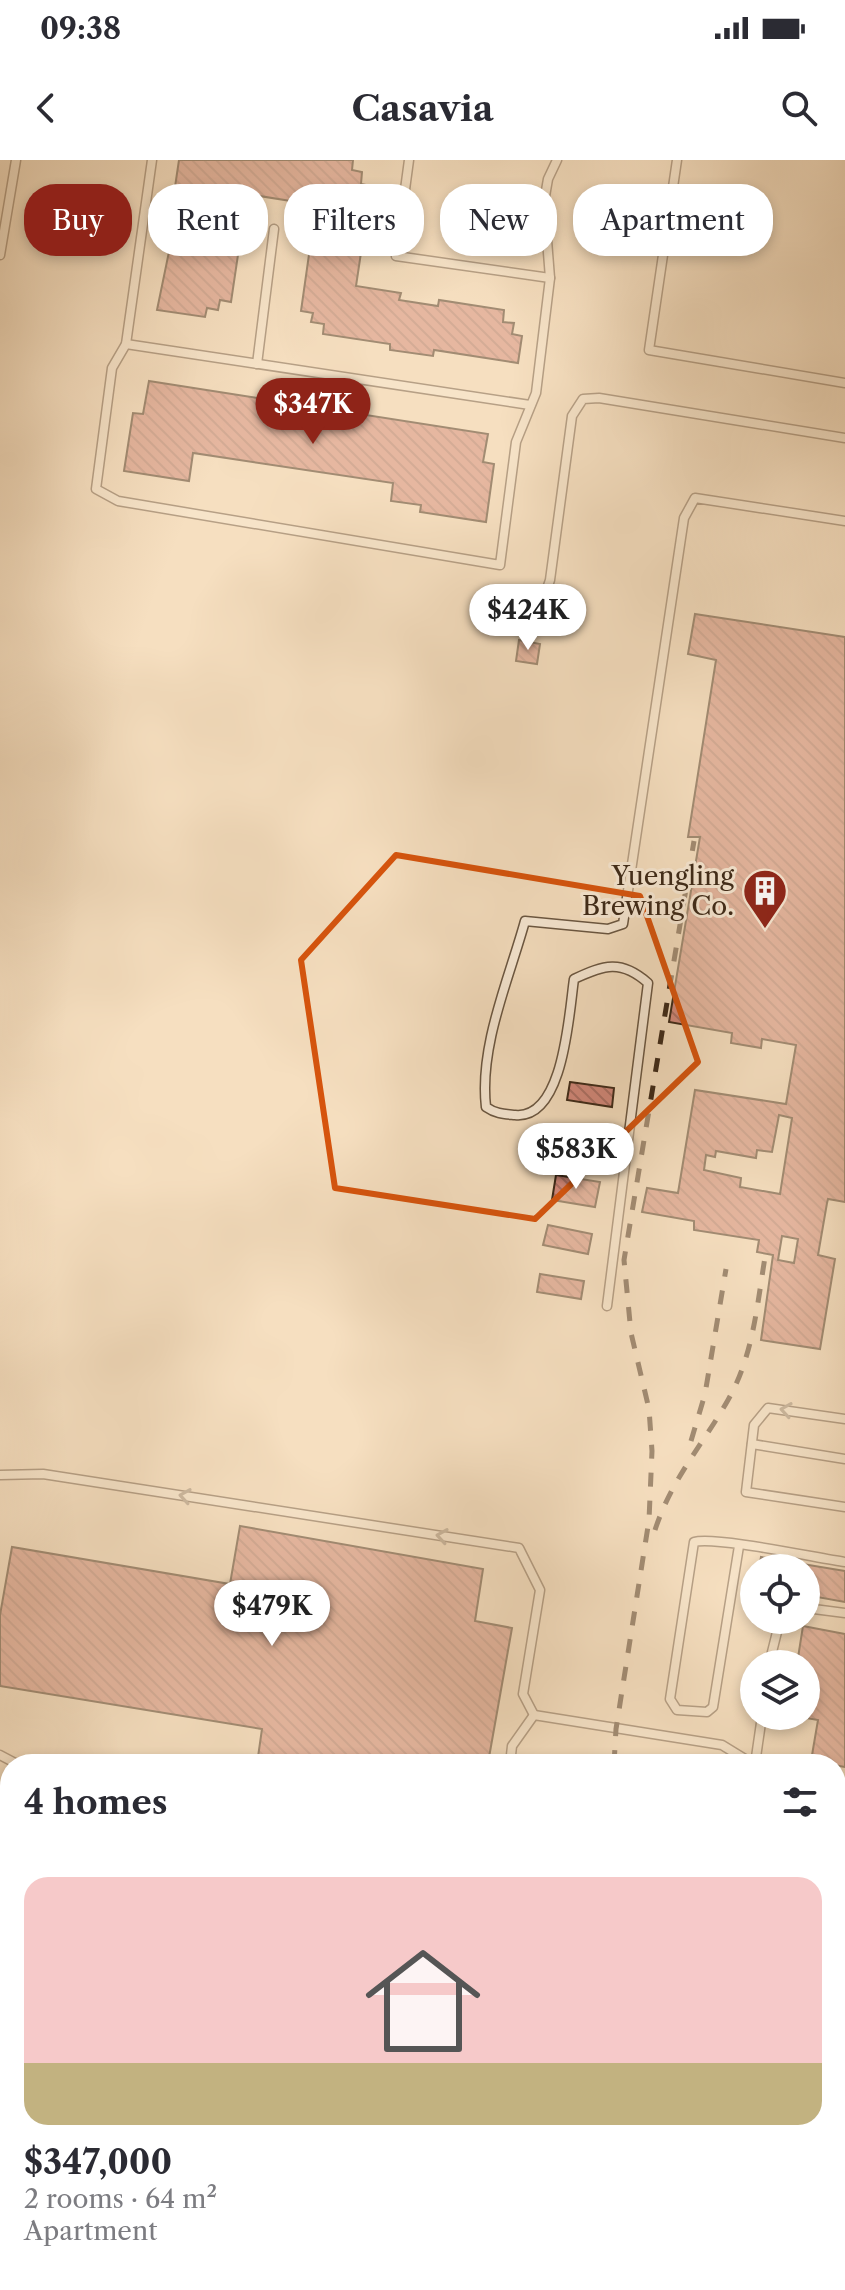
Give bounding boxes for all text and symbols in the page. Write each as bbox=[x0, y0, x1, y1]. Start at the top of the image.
text: 09:38 bbox=[40, 10, 121, 47]
icon: back bbox=[24, 86, 68, 130]
text: Casavia bbox=[351, 86, 494, 130]
icon: search bbox=[777, 86, 821, 130]
chip: Buy bbox=[24, 184, 132, 256]
chip: Rent bbox=[148, 184, 268, 256]
chip: Filters bbox=[284, 184, 424, 256]
chip: New bbox=[440, 184, 557, 256]
chip: Apartment bbox=[573, 184, 773, 256]
pin: $347K bbox=[257, 378, 369, 446]
text: $347K bbox=[274, 388, 352, 420]
pin: $424K bbox=[472, 584, 584, 652]
text: $424K bbox=[487, 594, 569, 626]
place label: Yuengling Brewing Co. bbox=[582, 860, 734, 922]
building icon: Yuengling Brewing Co. bbox=[741, 867, 789, 930]
pin: $583K bbox=[520, 1123, 632, 1191]
text: $583K bbox=[536, 1133, 616, 1165]
one-way arrow bbox=[779, 1403, 793, 1420]
one-way arrow bbox=[178, 1488, 192, 1505]
one-way arrow bbox=[435, 1528, 449, 1545]
map controls bbox=[740, 1554, 820, 1730]
button: locate bbox=[740, 1554, 820, 1634]
pin: $479K bbox=[216, 1580, 328, 1648]
text: $479K bbox=[232, 1590, 312, 1622]
button: layers bbox=[740, 1650, 820, 1730]
icon: filters bbox=[778, 1780, 822, 1824]
text: 4 homes bbox=[24, 1781, 168, 1823]
icon: home bbox=[351, 1929, 495, 2073]
text: $347,000 bbox=[24, 2141, 172, 2183]
text: 2 rooms · 64 m² bbox=[24, 2183, 217, 2215]
text: Apartment bbox=[24, 2215, 157, 2247]

